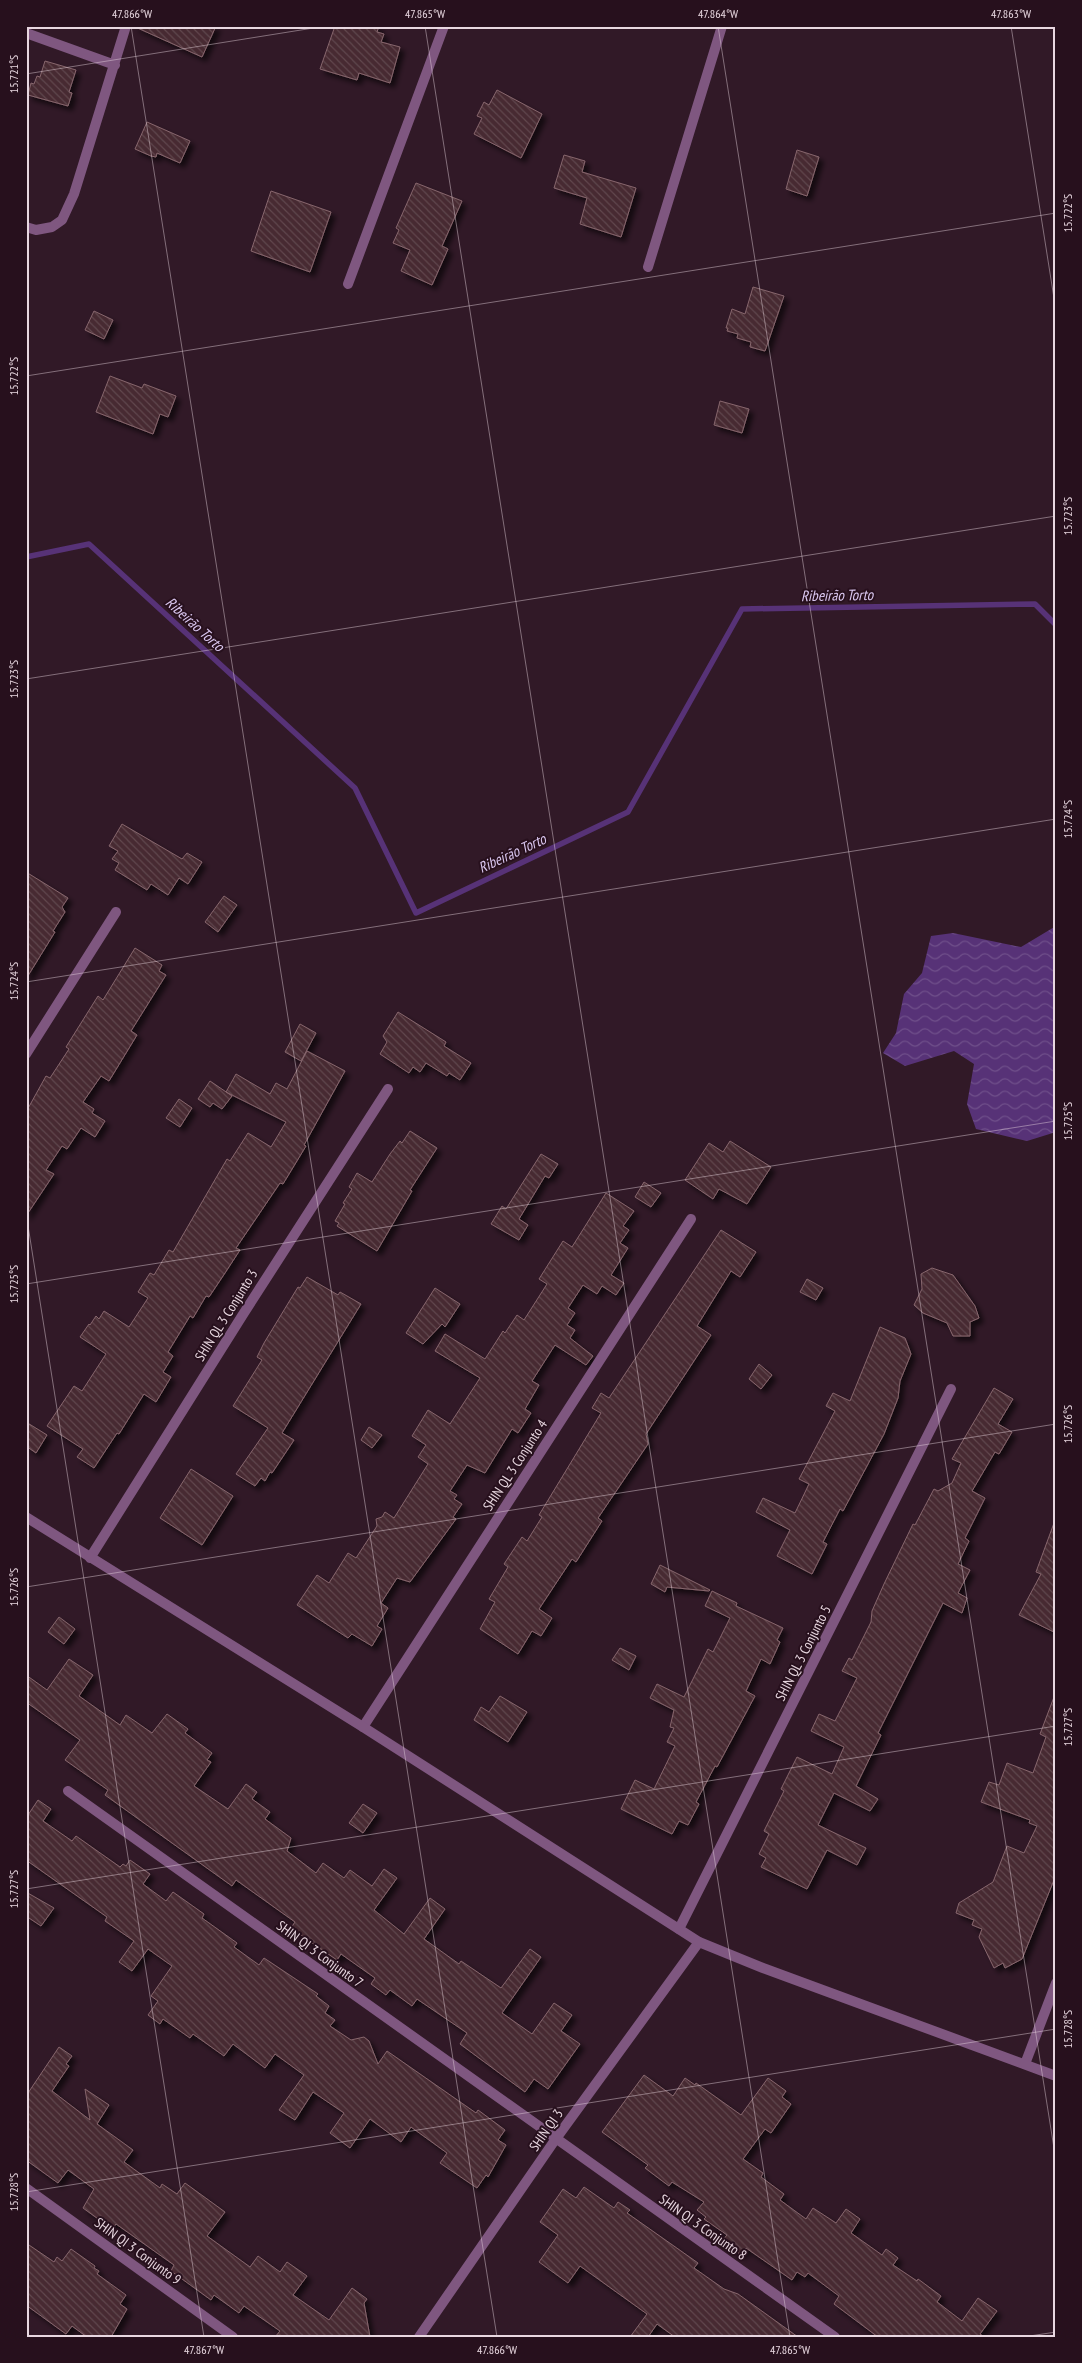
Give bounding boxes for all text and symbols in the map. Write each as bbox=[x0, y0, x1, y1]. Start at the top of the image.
text: 47.866°W bbox=[112, 6, 152, 21]
text: 47.865°W bbox=[405, 6, 445, 21]
text: 47.864°W bbox=[698, 6, 738, 21]
text: 47.863°W bbox=[991, 6, 1031, 21]
text: 15.721°S bbox=[6, 55, 21, 93]
text: 15.722°S bbox=[1060, 194, 1075, 232]
text: 15.722°S bbox=[6, 357, 21, 395]
text: 15.723°S bbox=[1060, 497, 1075, 535]
water label: Ribeirão Torto bbox=[801, 585, 875, 605]
water label: Ribeirão Torto bbox=[162, 593, 229, 656]
text: 15.723°S bbox=[6, 660, 21, 698]
text: 15.724°S bbox=[1060, 800, 1075, 838]
water label: Ribeirão Torto bbox=[475, 828, 550, 877]
text: 15.724°S bbox=[6, 962, 21, 1000]
text: 15.725°S bbox=[1060, 1102, 1075, 1140]
text: 15.725°S bbox=[6, 1265, 21, 1303]
street label: SHIN QL 3 Conjunto 3 bbox=[191, 1266, 261, 1364]
text: 15.726°S bbox=[1060, 1405, 1075, 1443]
street label: SHIN QL 3 Conjunto 4 bbox=[479, 1415, 552, 1514]
text: 15.726°S bbox=[6, 1568, 21, 1606]
street label: SHIN QL 3 Conjunto 5 bbox=[771, 1602, 835, 1704]
text: 15.727°S bbox=[1060, 1708, 1075, 1746]
text: 15.727°S bbox=[6, 1870, 21, 1908]
street label: SHIN QI 3 Conjunto 7 bbox=[273, 1916, 367, 1992]
text: 15.728°S bbox=[1060, 2010, 1075, 2048]
street label: SHIN QI 3 bbox=[525, 2105, 567, 2155]
text: 15.728°S bbox=[6, 2173, 21, 2211]
street label: SHIN QI 3 Conjunto 8 bbox=[656, 2190, 750, 2264]
street label: SHIN QI 3 Conjunto 9 bbox=[91, 2213, 185, 2289]
text: 47.867°W bbox=[184, 2342, 224, 2357]
text: 47.866°W bbox=[477, 2342, 517, 2357]
text: 47.865°W bbox=[770, 2342, 810, 2357]

